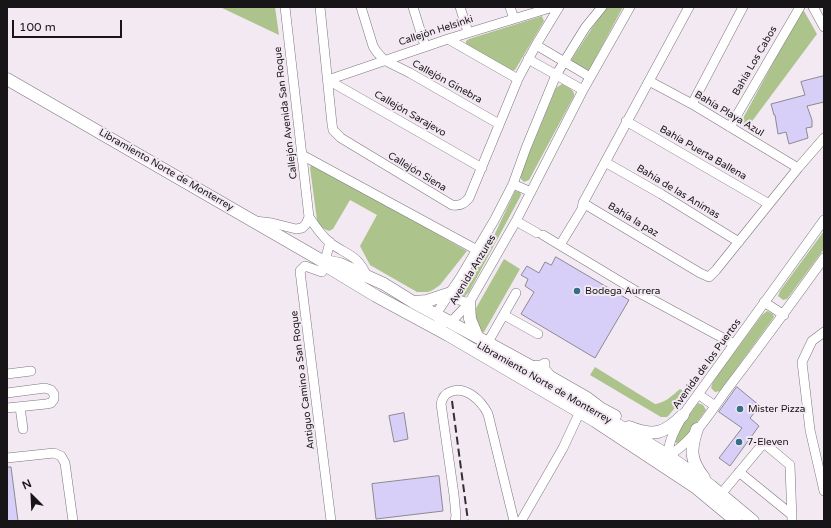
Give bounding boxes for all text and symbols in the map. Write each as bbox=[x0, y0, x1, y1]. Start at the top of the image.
scale bar bbox=[14, 12, 124, 38]
street label: Callejón Helsinki bbox=[397, 13, 475, 49]
text: 100 m bbox=[19, 20, 56, 34]
street label: Bahía Los Cabos bbox=[730, 24, 780, 98]
street label: Callejón Avenida San Roque bbox=[272, 46, 300, 180]
street label: Callejón Ginebra bbox=[410, 58, 484, 106]
street label: Callejón Sarajevo bbox=[372, 89, 448, 139]
street label: Bahía Playa Azul bbox=[692, 89, 766, 139]
street label: Bahía Puerta Ballena bbox=[657, 123, 749, 183]
street label: Libramiento Norte de Monterrey bbox=[96, 126, 236, 214]
street label: Callejón Siena bbox=[385, 150, 449, 194]
street label: Bahía de las Animas bbox=[634, 162, 722, 222]
street label: Bahía la paz bbox=[605, 200, 661, 240]
street label: Avenida Anzures bbox=[447, 233, 499, 307]
place label: Bodega Aurrera bbox=[585, 285, 660, 297]
marker: Bodega Aurrera bbox=[572, 286, 582, 296]
street label: Antiguo Camino a San Roque bbox=[289, 310, 317, 450]
street label: Avenida de los Puertos bbox=[670, 317, 744, 411]
street label: Libramiento Norte de Monterrey bbox=[474, 339, 614, 427]
place label: Mister Pizza bbox=[748, 403, 805, 415]
marker: Mister Pizza bbox=[735, 404, 745, 414]
place label: 7-Eleven bbox=[747, 436, 789, 448]
marker: 7-Eleven bbox=[734, 437, 744, 447]
north arrow bbox=[12, 476, 52, 516]
text: N bbox=[20, 477, 34, 492]

